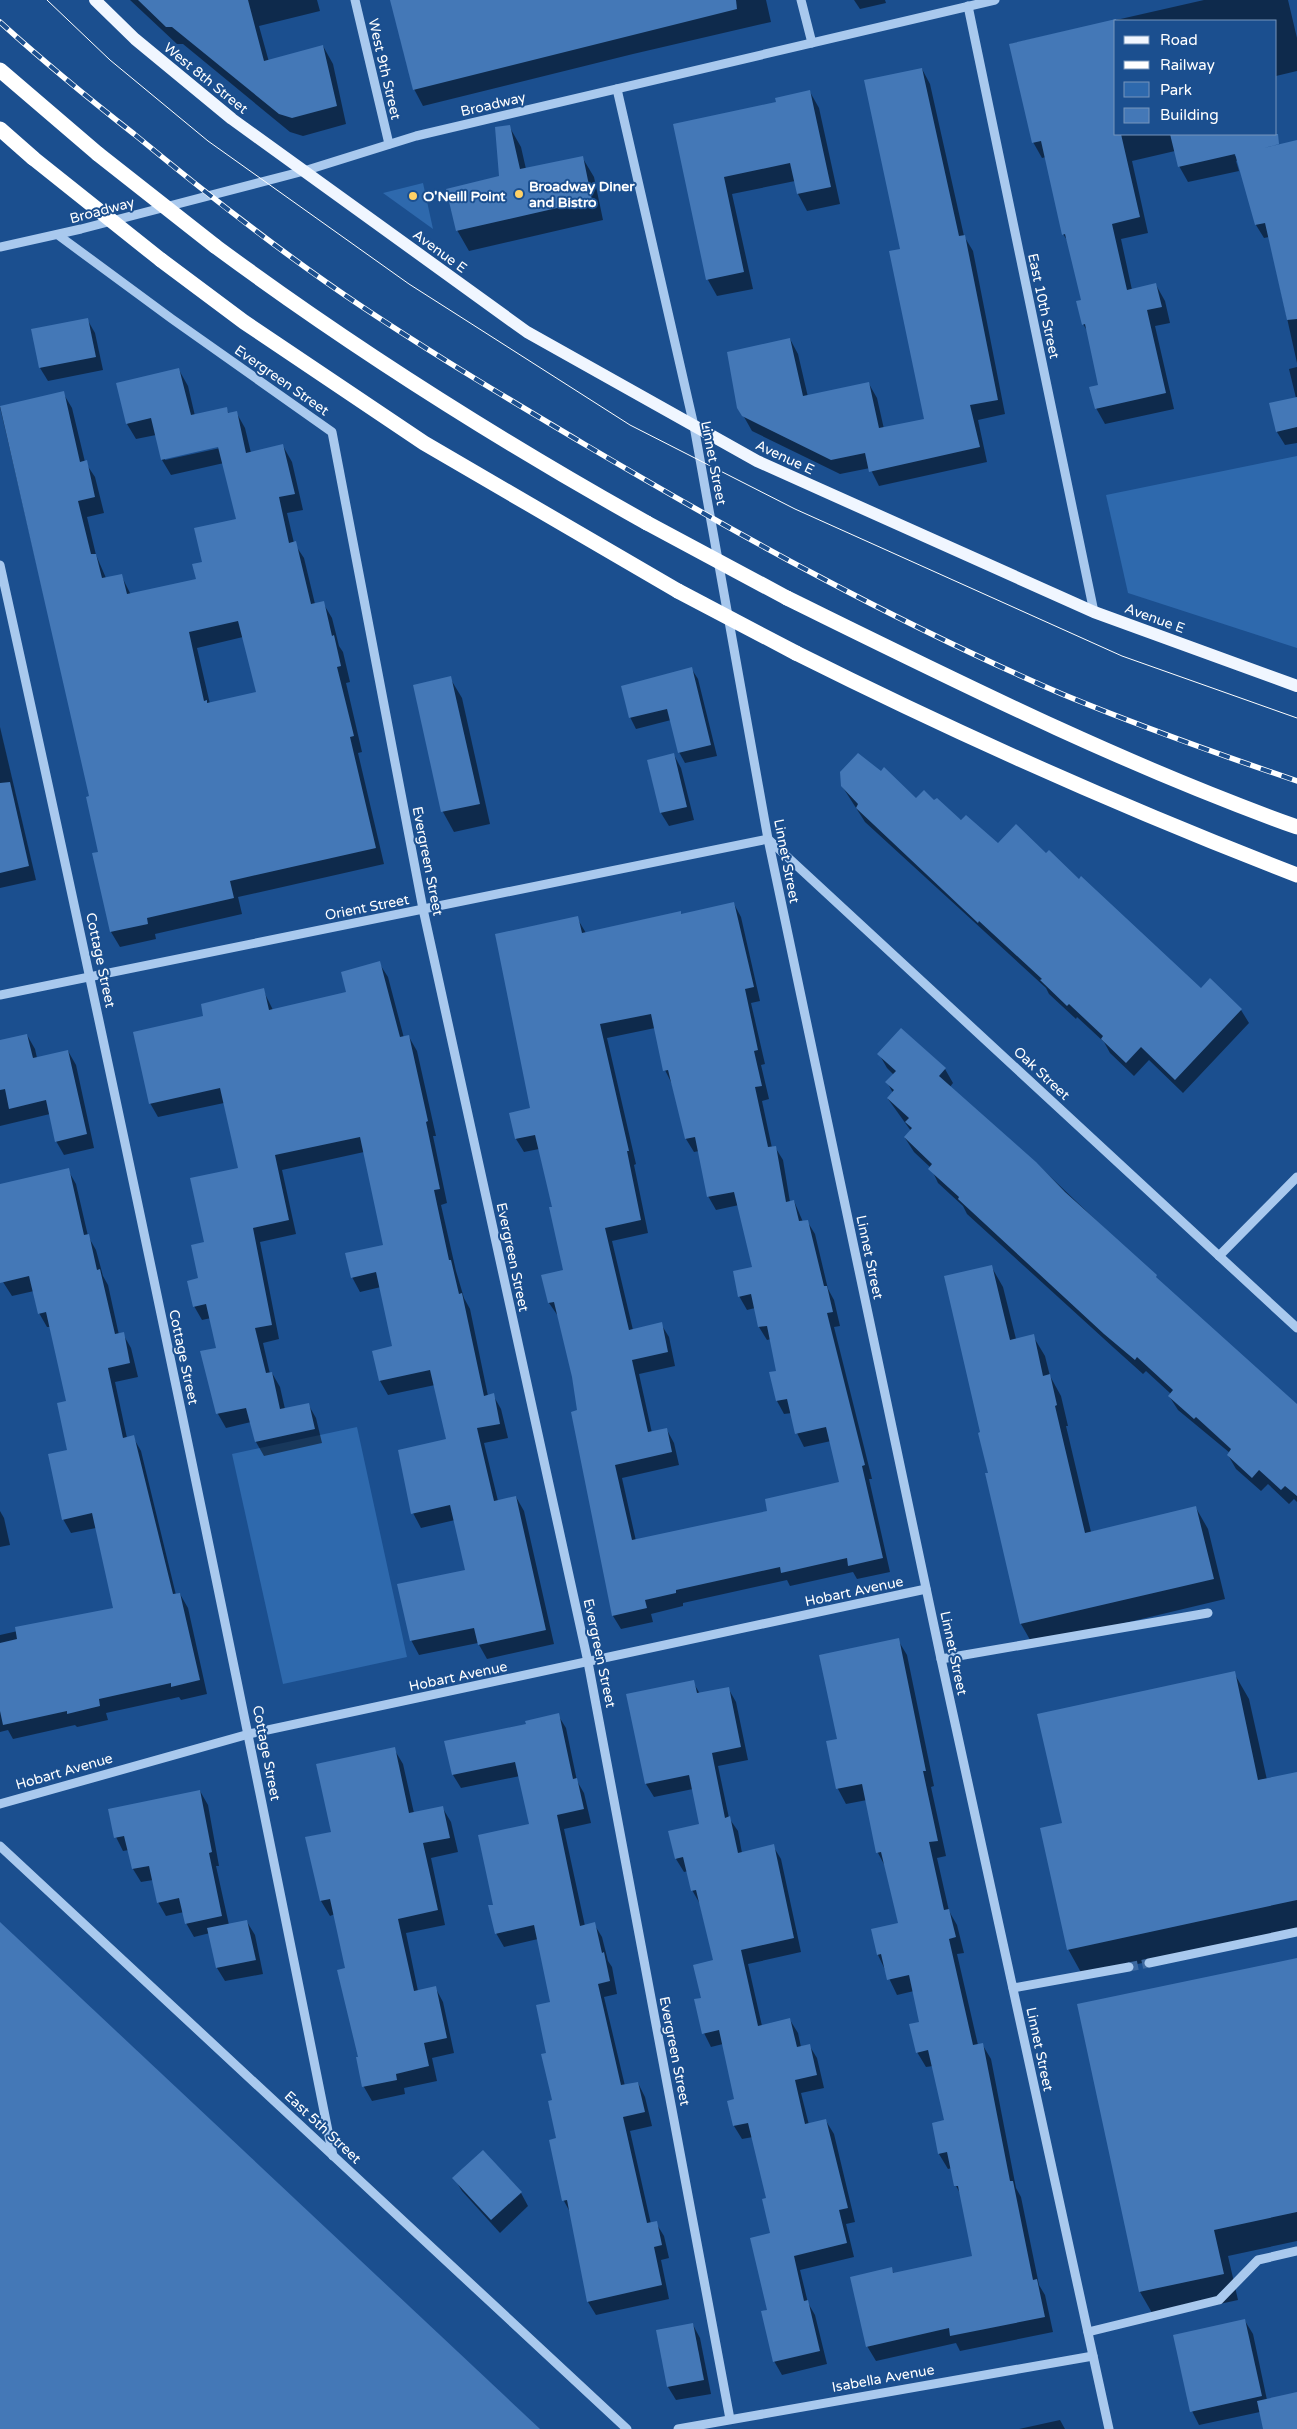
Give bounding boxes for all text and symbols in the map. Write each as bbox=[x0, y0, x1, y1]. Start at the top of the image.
street label: West 9th Street bbox=[365, 17, 405, 122]
legend bbox=[1114, 20, 1277, 135]
text: Road bbox=[1160, 31, 1198, 49]
street label: West 8th Street bbox=[160, 39, 252, 118]
text: Railway bbox=[1160, 56, 1215, 74]
text: Park bbox=[1160, 81, 1192, 99]
street label: Broadway bbox=[459, 89, 528, 120]
text: Building bbox=[1160, 106, 1219, 124]
place label: Broadway Diner and Bistro bbox=[529, 178, 635, 211]
place label: O'Neill Point bbox=[423, 188, 506, 205]
marker: Broadway Diner and Bistro bbox=[513, 188, 525, 200]
marker: O'Neill Point bbox=[407, 190, 419, 202]
street label: Broadway bbox=[68, 194, 137, 227]
street label: Avenue E bbox=[409, 226, 470, 277]
street label: East 10th Street bbox=[1024, 252, 1063, 361]
street label: Evergreen Street bbox=[231, 342, 333, 420]
street label: Linnet Street bbox=[697, 419, 730, 507]
street label: Avenue E bbox=[753, 437, 817, 478]
street label: Avenue E bbox=[1122, 600, 1187, 637]
street label: Evergreen Street bbox=[409, 805, 447, 918]
street label: Linnet Street bbox=[770, 817, 803, 905]
street label: Orient Street bbox=[324, 891, 411, 924]
street label: Cottage Street bbox=[82, 911, 119, 1010]
street label: Oak Street bbox=[1010, 1043, 1074, 1104]
street label: Evergreen Street bbox=[493, 1201, 533, 1314]
street label: Linnet Street bbox=[852, 1214, 887, 1301]
street label: Cottage Street bbox=[165, 1308, 202, 1407]
street label: Hobart Avenue bbox=[803, 1573, 905, 1610]
street label: Evergreen Street bbox=[580, 1597, 620, 1710]
street label: Linnet Street bbox=[936, 1610, 971, 1697]
street label: Hobart Avenue bbox=[407, 1658, 509, 1695]
street label: Cottage Street bbox=[249, 1704, 284, 1803]
street label: Hobart Avenue bbox=[14, 1750, 115, 1793]
street label: Evergreen Street bbox=[656, 1995, 694, 2108]
street label: Linnet Street bbox=[1022, 2006, 1057, 2093]
street label: East 5th Street bbox=[281, 2088, 365, 2168]
street label: Isabella Avenue bbox=[831, 2361, 936, 2396]

